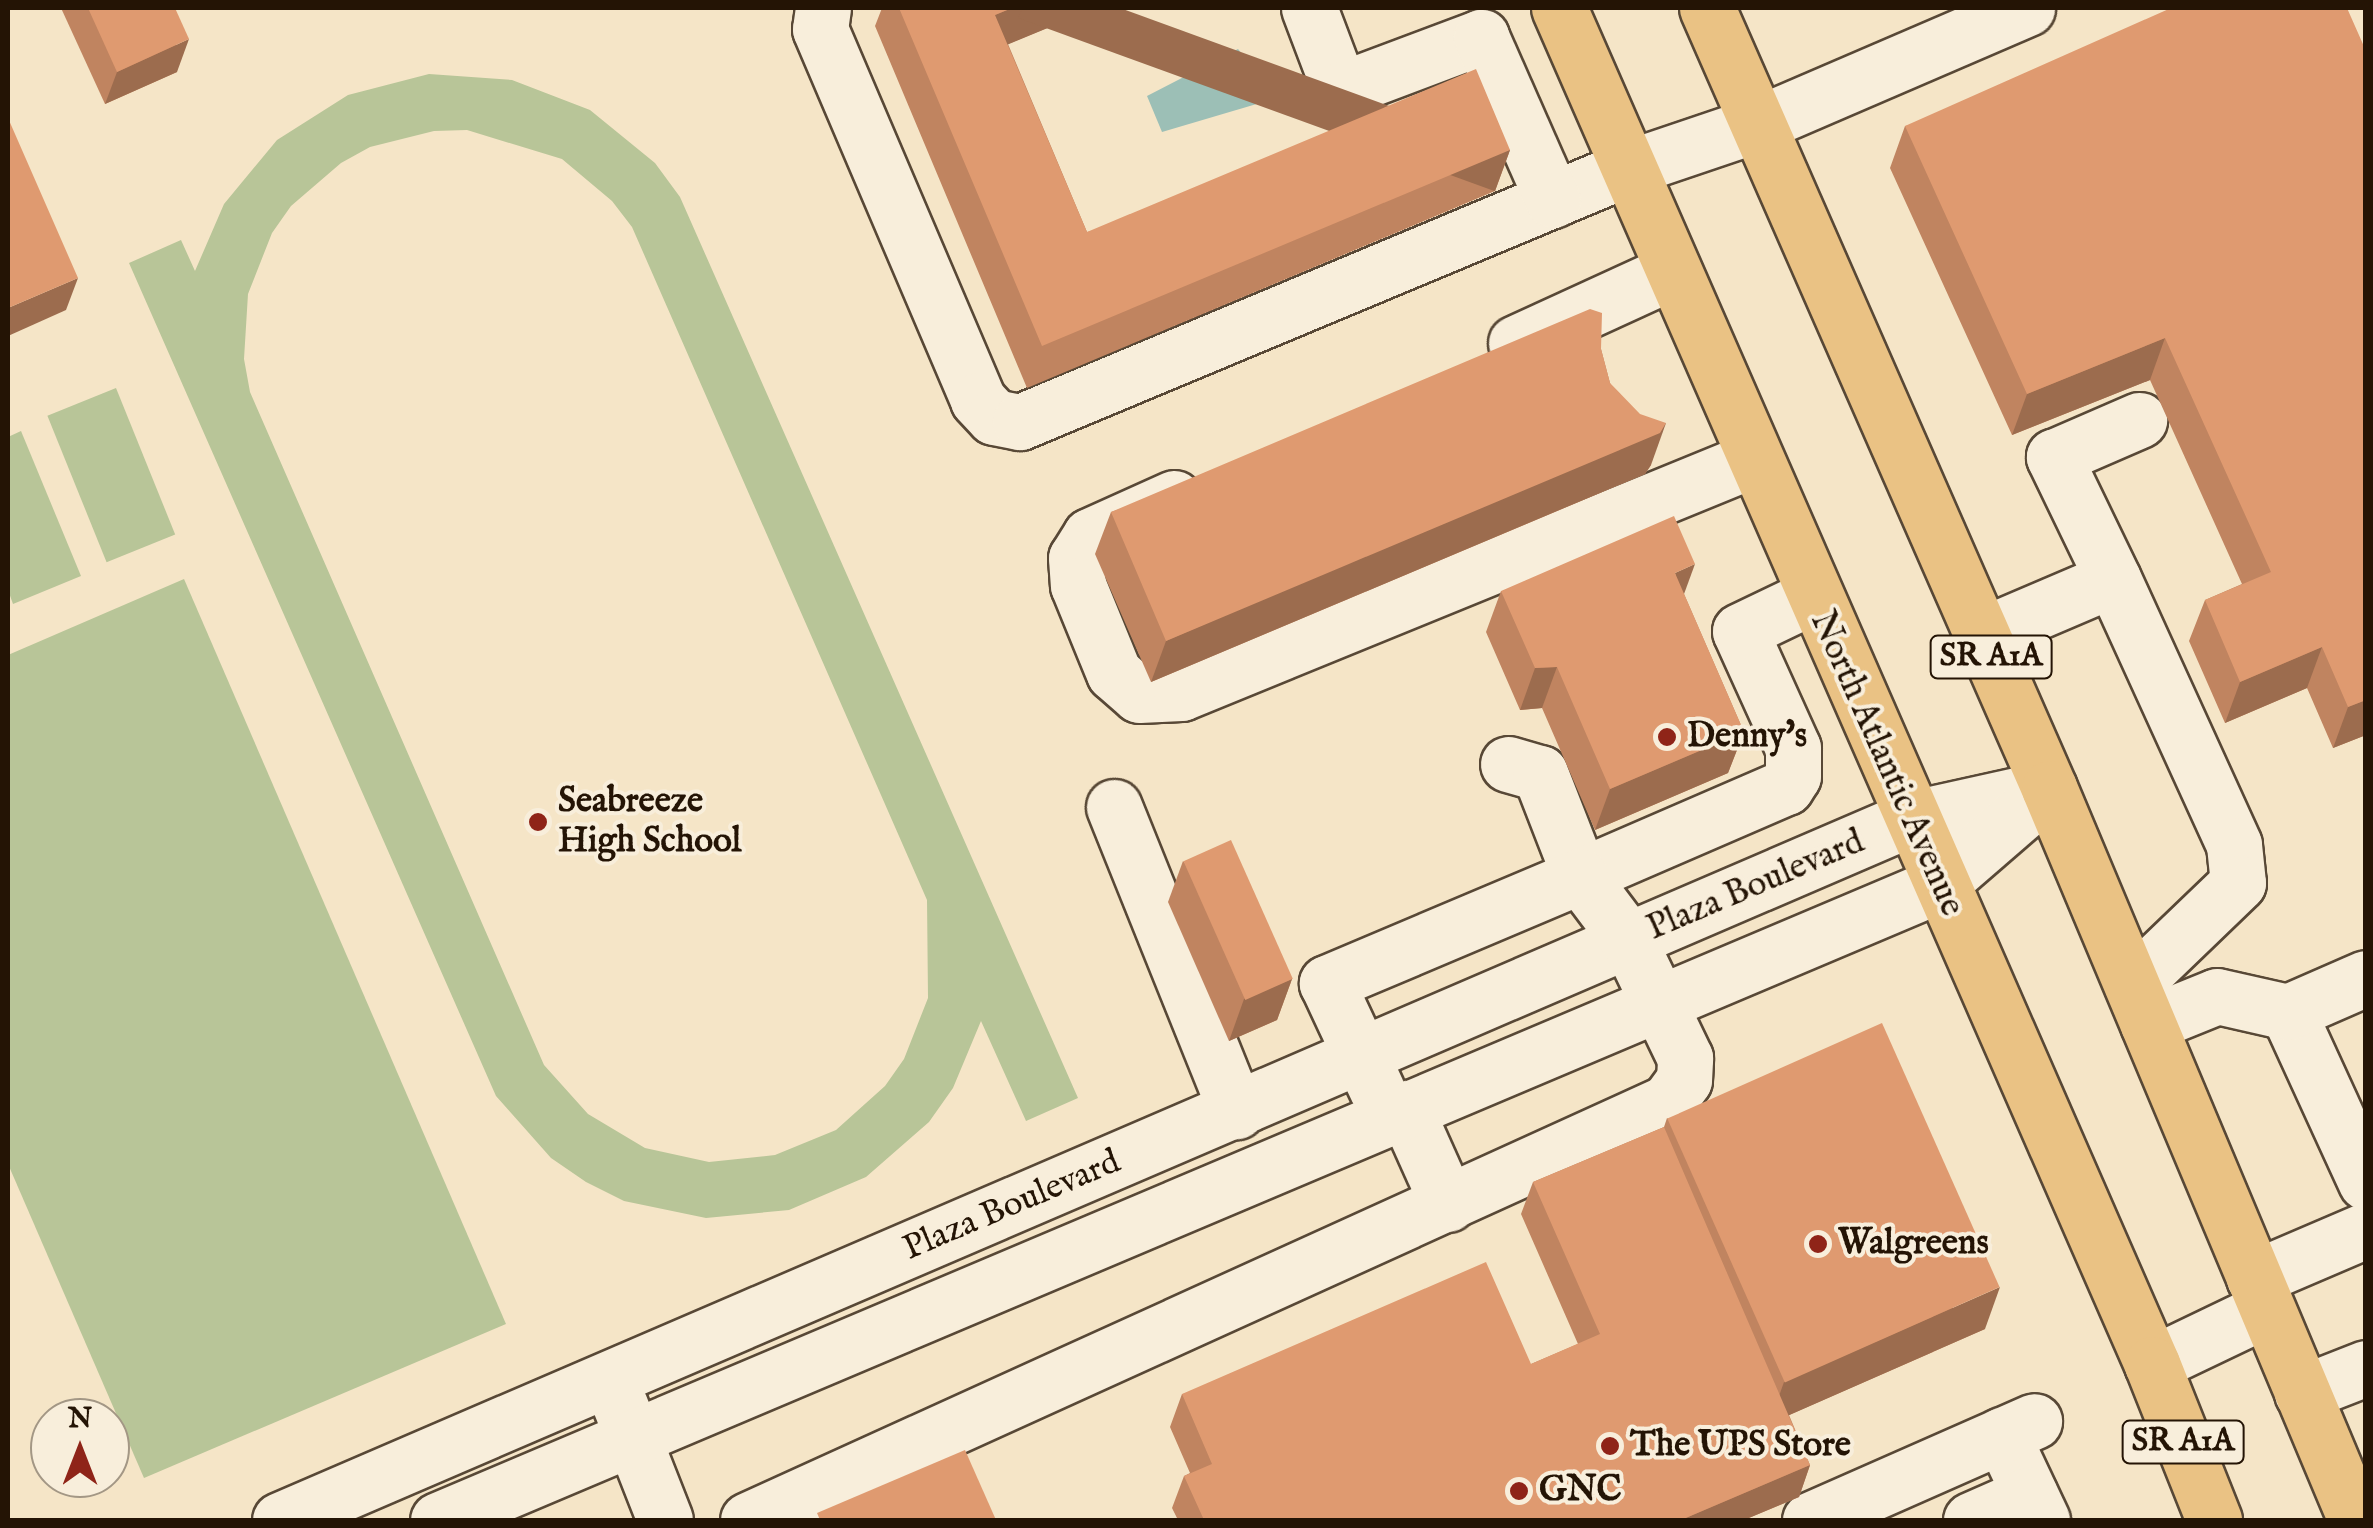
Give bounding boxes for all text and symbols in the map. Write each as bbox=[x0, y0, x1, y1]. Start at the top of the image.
street label: North Atlantic Avenue bbox=[1800, 605, 1972, 923]
road number: SR A1A bbox=[1928, 630, 2054, 684]
place label: Denny's bbox=[1687, 716, 1807, 758]
marker: Denny's bbox=[1656, 726, 1678, 748]
place label: Seabreeze High School bbox=[558, 781, 741, 863]
marker: Seabreeze High School bbox=[527, 811, 549, 833]
street label: Plaza Boulevard bbox=[1641, 821, 1871, 951]
street label: Plaza Boulevard bbox=[897, 1141, 1127, 1271]
place label: Walgreens bbox=[1838, 1223, 1989, 1265]
marker: Walgreens bbox=[1807, 1233, 1829, 1255]
north arrow bbox=[30, 1398, 130, 1498]
text: N bbox=[68, 1402, 92, 1437]
road number: SR A1A bbox=[2120, 1415, 2246, 1469]
place label: The UPS Store bbox=[1630, 1425, 1851, 1467]
marker: The UPS Store bbox=[1599, 1435, 1621, 1457]
place label: GNC bbox=[1539, 1470, 1622, 1512]
marker: GNC bbox=[1508, 1480, 1530, 1502]

